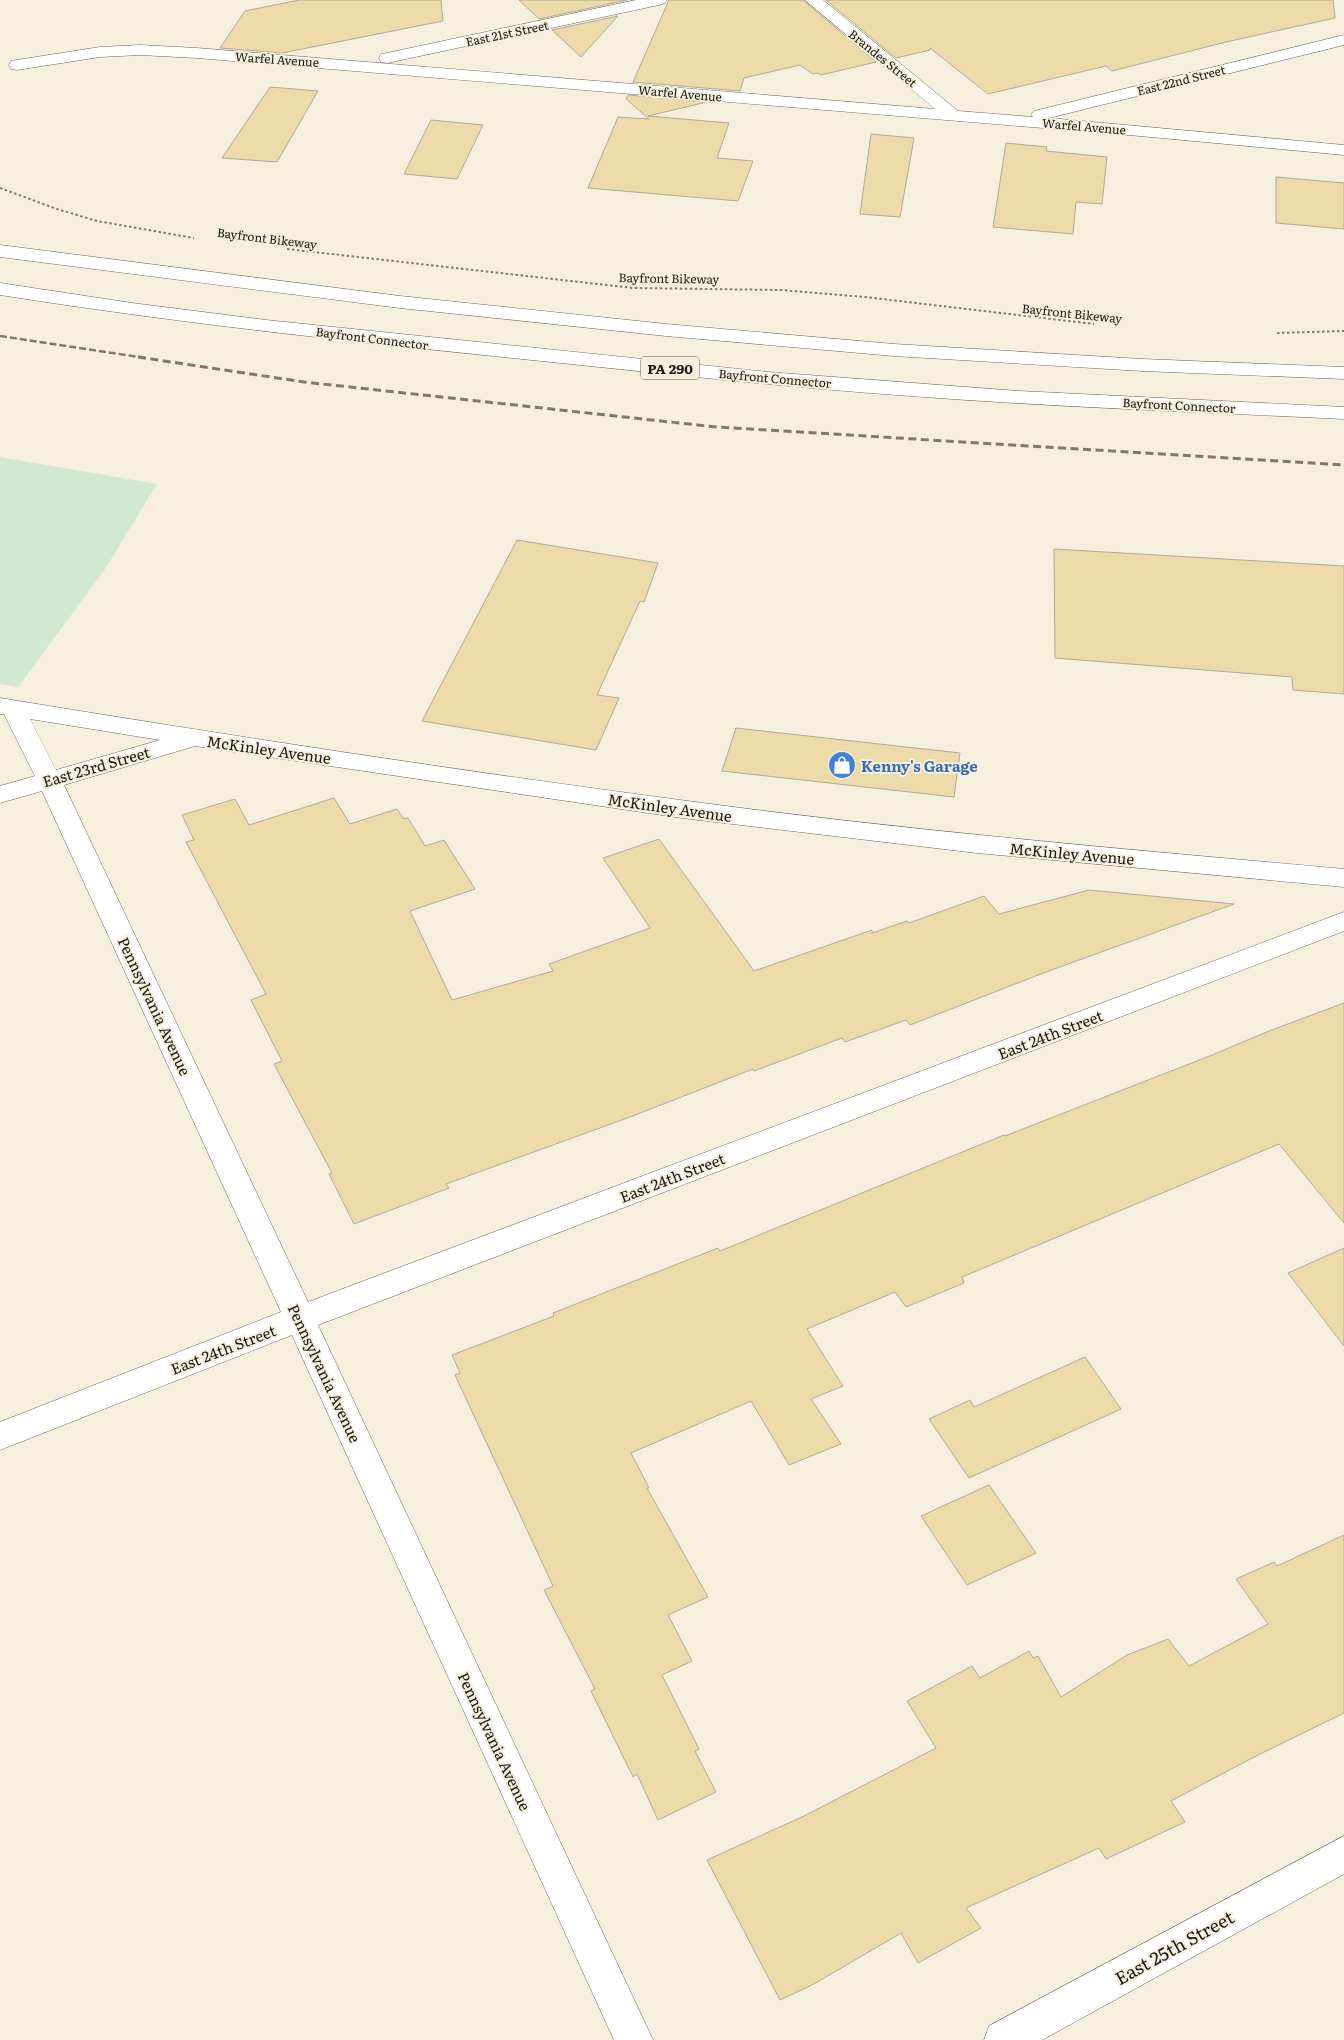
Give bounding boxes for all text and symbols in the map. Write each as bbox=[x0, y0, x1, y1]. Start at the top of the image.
street label: East 21st Street bbox=[464, 15, 550, 51]
street label: Brandes Street bbox=[845, 25, 921, 91]
street label: Warfel Avenue bbox=[234, 47, 320, 71]
street label: East 22nd Street bbox=[1135, 60, 1227, 100]
street label: Warfel Avenue bbox=[637, 80, 723, 106]
street label: Warfel Avenue bbox=[1041, 113, 1127, 139]
street label: Bayfront Bikeway bbox=[216, 223, 318, 253]
street label: Bayfront Bikeway bbox=[618, 268, 720, 288]
street label: Bayfront Bikeway bbox=[1021, 299, 1123, 327]
street label: Bayfront Connector bbox=[315, 322, 430, 354]
road number: PA 290 bbox=[641, 356, 699, 379]
street label: Bayfront Connector bbox=[718, 364, 832, 392]
street label: Bayfront Connector bbox=[1122, 393, 1236, 417]
street label: McKinley Avenue bbox=[205, 729, 333, 769]
street label: East 23rd Street bbox=[39, 740, 153, 792]
shop icon: Kenny's Garage bbox=[827, 750, 857, 780]
place label: Kenny's Garage bbox=[861, 754, 978, 777]
street label: McKinley Avenue bbox=[606, 787, 734, 827]
street label: McKinley Avenue bbox=[1009, 836, 1136, 870]
street label: Pennsylvania Avenue bbox=[113, 933, 197, 1079]
street label: East 24th Street bbox=[994, 1003, 1106, 1065]
street label: East 24th Street bbox=[616, 1146, 728, 1208]
street label: Pennsylvania Avenue bbox=[283, 1300, 367, 1446]
street label: East 24th Street bbox=[167, 1318, 279, 1380]
street label: Pennsylvania Avenue bbox=[453, 1668, 537, 1814]
street label: East 25th Street bbox=[1110, 1903, 1239, 1991]

